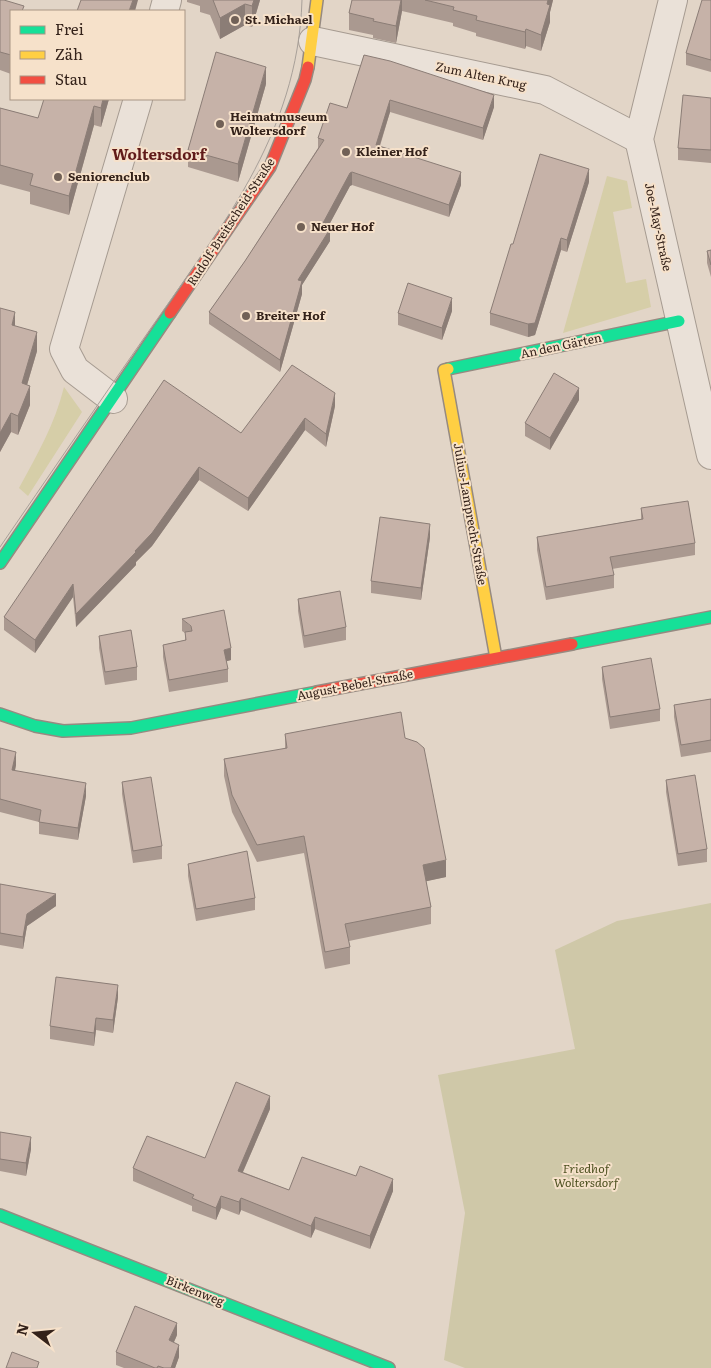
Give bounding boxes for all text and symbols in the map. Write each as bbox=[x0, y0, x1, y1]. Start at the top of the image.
legend bbox=[10, 10, 185, 100]
place label: St. Michael bbox=[245, 10, 313, 28]
marker: St. Michael bbox=[229, 14, 241, 26]
text: Frei bbox=[55, 17, 84, 40]
text: Zäh bbox=[55, 42, 83, 65]
street label: Zum Alten Krug bbox=[434, 57, 529, 93]
text: Stau bbox=[55, 67, 87, 90]
place label: Heimatmuseum Woltersdorf bbox=[230, 107, 327, 139]
marker: Heimatmuseum Woltersdorf bbox=[214, 118, 226, 130]
district label: Woltersdorf bbox=[112, 142, 207, 165]
place label: Kleiner Hof bbox=[356, 142, 429, 160]
marker: Kleiner Hof bbox=[340, 146, 352, 158]
street label: Rudolf-Breitscheid-Straße bbox=[182, 154, 278, 289]
place label: Seniorenclub bbox=[68, 167, 150, 185]
marker: Seniorenclub bbox=[52, 171, 64, 183]
street label: Joe-May-Straße bbox=[641, 181, 677, 273]
place label: Neuer Hof bbox=[311, 217, 375, 235]
marker: Neuer Hof bbox=[295, 221, 307, 233]
place label: Breiter Hof bbox=[256, 306, 327, 324]
marker: Breiter Hof bbox=[240, 310, 252, 322]
street label: An den Gärten bbox=[519, 328, 603, 362]
street label: Julius-Lamprecht-Straße bbox=[450, 441, 492, 586]
street label: August-Bebel-Straße bbox=[295, 664, 414, 704]
park label: Friedhof Woltersdorf bbox=[554, 1159, 620, 1191]
street label: Birkenweg bbox=[164, 1270, 227, 1310]
north arrow bbox=[10, 1308, 60, 1358]
text: N bbox=[10, 1320, 33, 1338]

